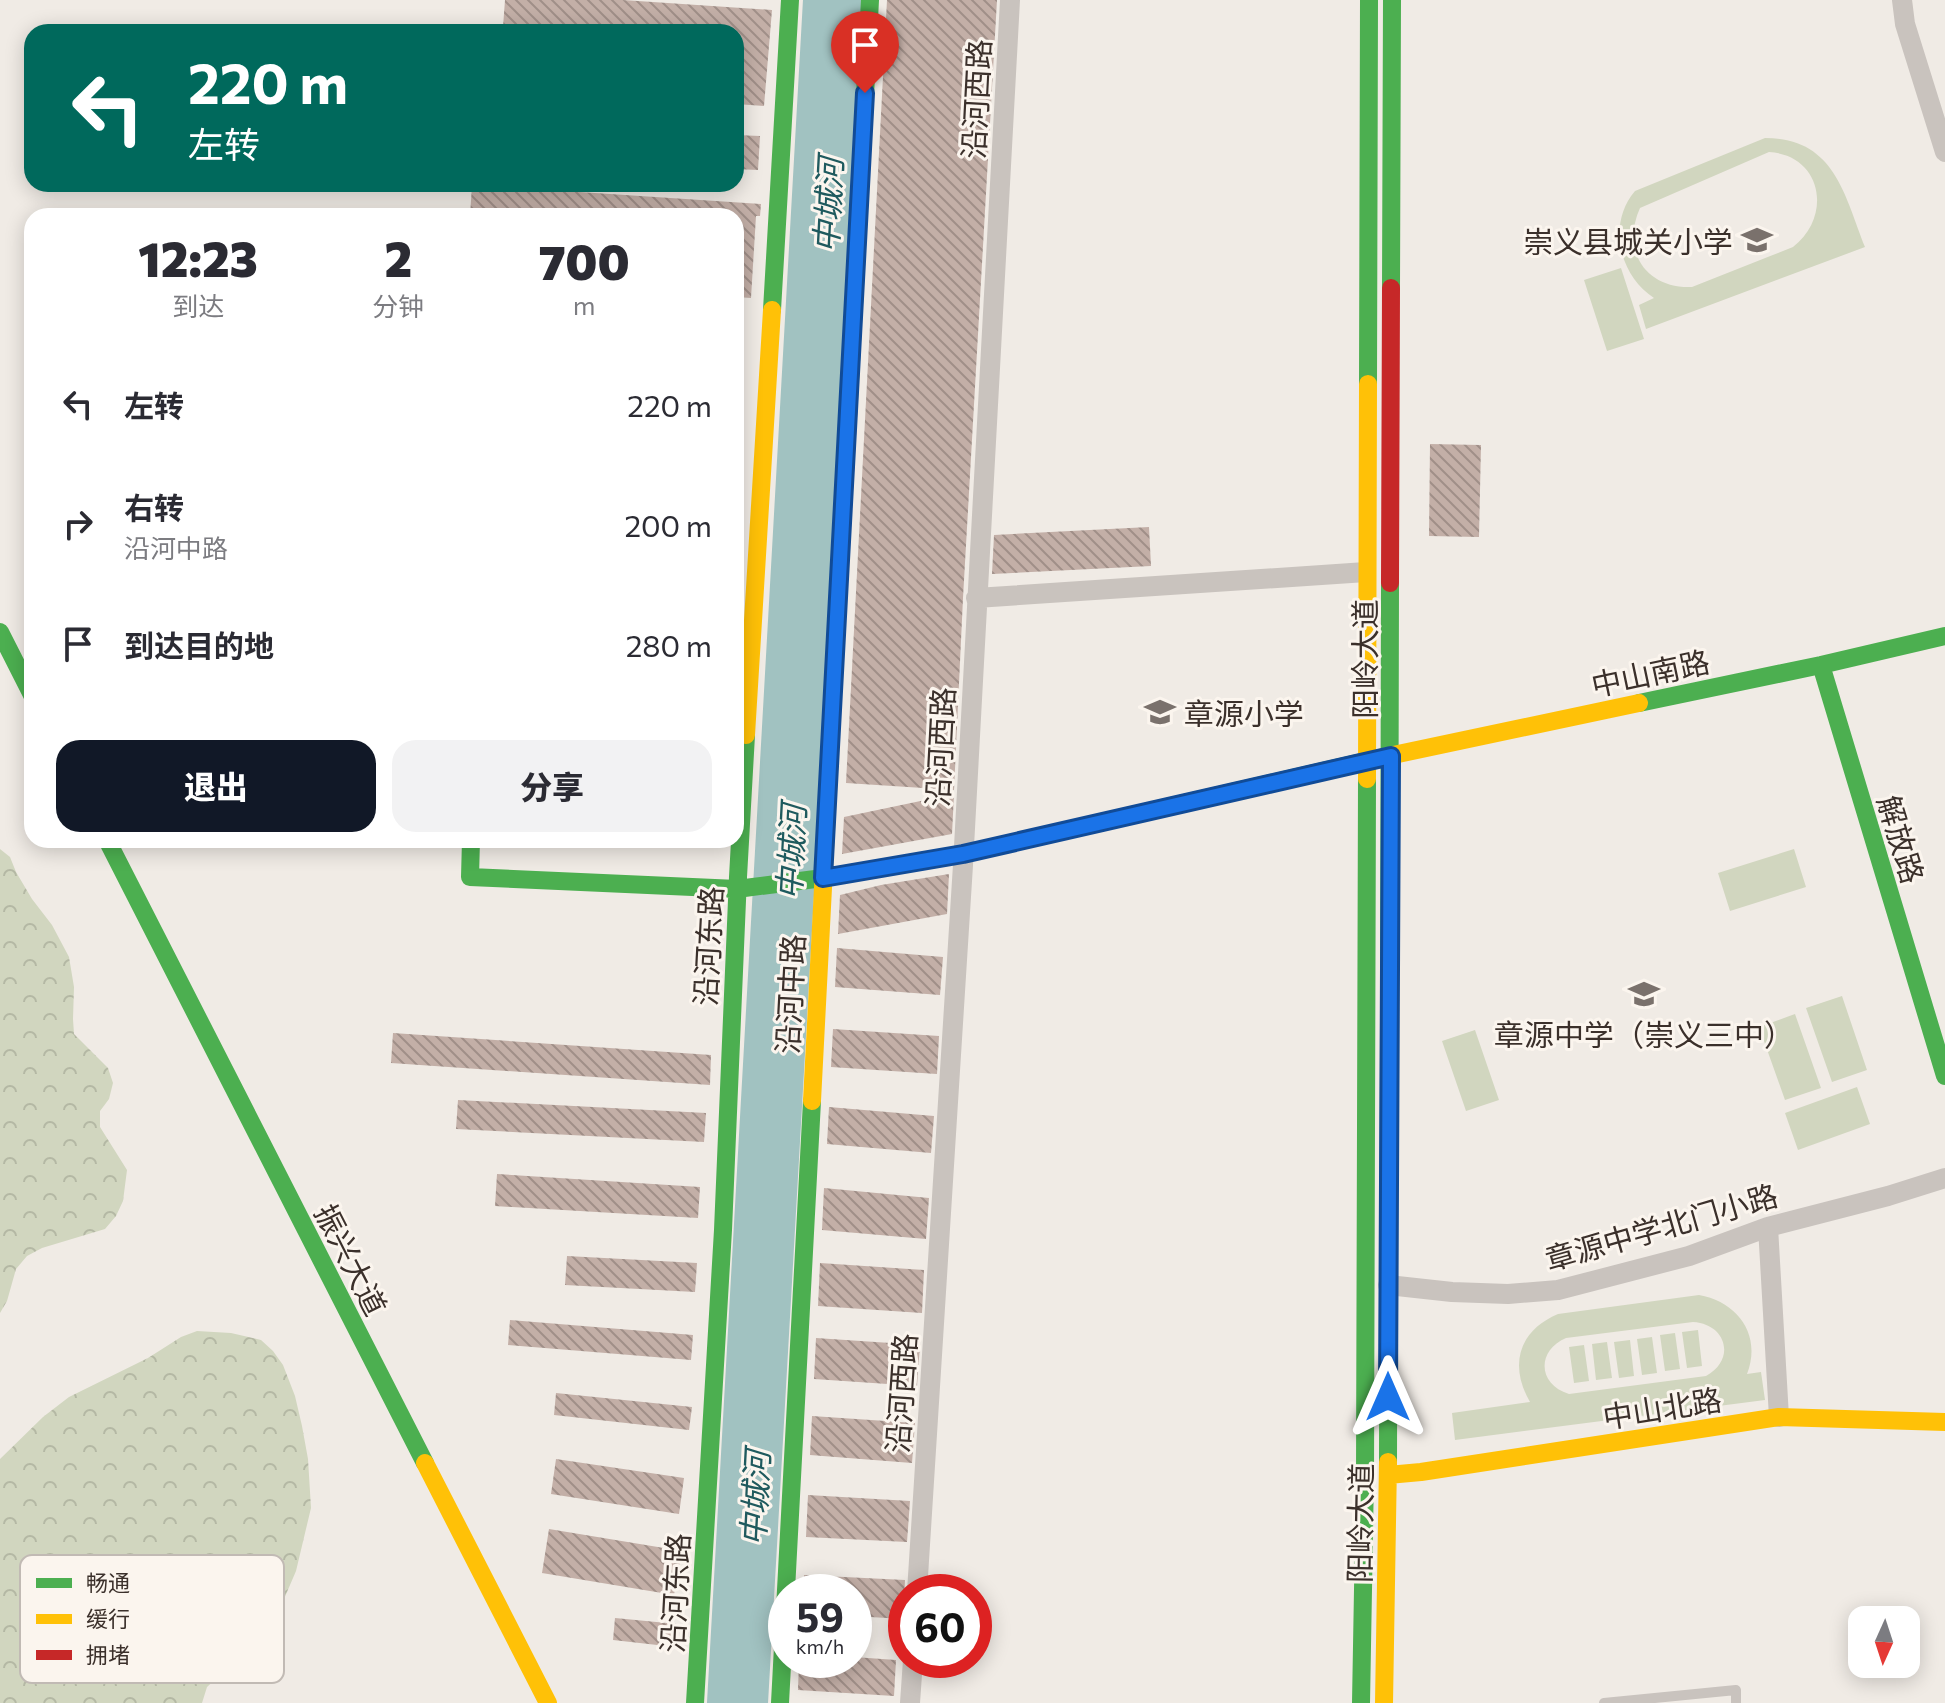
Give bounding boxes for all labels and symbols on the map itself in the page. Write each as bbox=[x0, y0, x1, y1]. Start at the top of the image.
pin bbox=[831, 11, 899, 93]
street label: 沿河西路 bbox=[953, 38, 997, 160]
water label: 中城河 bbox=[805, 150, 850, 254]
place label: 崇义县城关小学 bbox=[1523, 222, 1733, 259]
school or university icon: 崇义县城关小学 bbox=[1740, 223, 1774, 257]
street label: 阳岭大道 bbox=[1345, 599, 1382, 719]
street label: 中山南路 bbox=[1587, 641, 1713, 703]
street label: 沿河西路 bbox=[917, 686, 961, 808]
place label: 章源小学 bbox=[1184, 694, 1304, 731]
school or university icon: 章源小学 bbox=[1143, 695, 1177, 729]
street label: 解放路 bbox=[1871, 791, 1933, 887]
water label: 中城河 bbox=[768, 797, 813, 901]
street label: 沿河东路 bbox=[685, 885, 729, 1007]
street label: 沿河中路 bbox=[767, 933, 811, 1055]
school or university icon: 章源中学（崇义三中） bbox=[1627, 977, 1661, 1011]
place label: 章源中学（崇义三中） bbox=[1494, 1015, 1794, 1052]
street label: 章源中学北门小路 bbox=[1541, 1175, 1781, 1277]
street label: 振兴大道 bbox=[308, 1197, 396, 1321]
street label: 沿河西路 bbox=[877, 1332, 923, 1454]
position arrow bbox=[1346, 1355, 1430, 1439]
street label: 中山北路 bbox=[1600, 1379, 1724, 1435]
water label: 中城河 bbox=[732, 1443, 777, 1547]
street label: 阳岭大道 bbox=[1339, 1463, 1379, 1583]
street label: 沿河东路 bbox=[652, 1532, 696, 1654]
legend bbox=[20, 1555, 284, 1683]
text: 畅通 bbox=[86, 1569, 130, 1596]
speed limit sign: 60 bbox=[888, 1574, 992, 1678]
text: 缓行 bbox=[86, 1605, 130, 1632]
north arrow bbox=[1848, 1606, 1920, 1678]
text: 拥堵 bbox=[86, 1641, 130, 1668]

